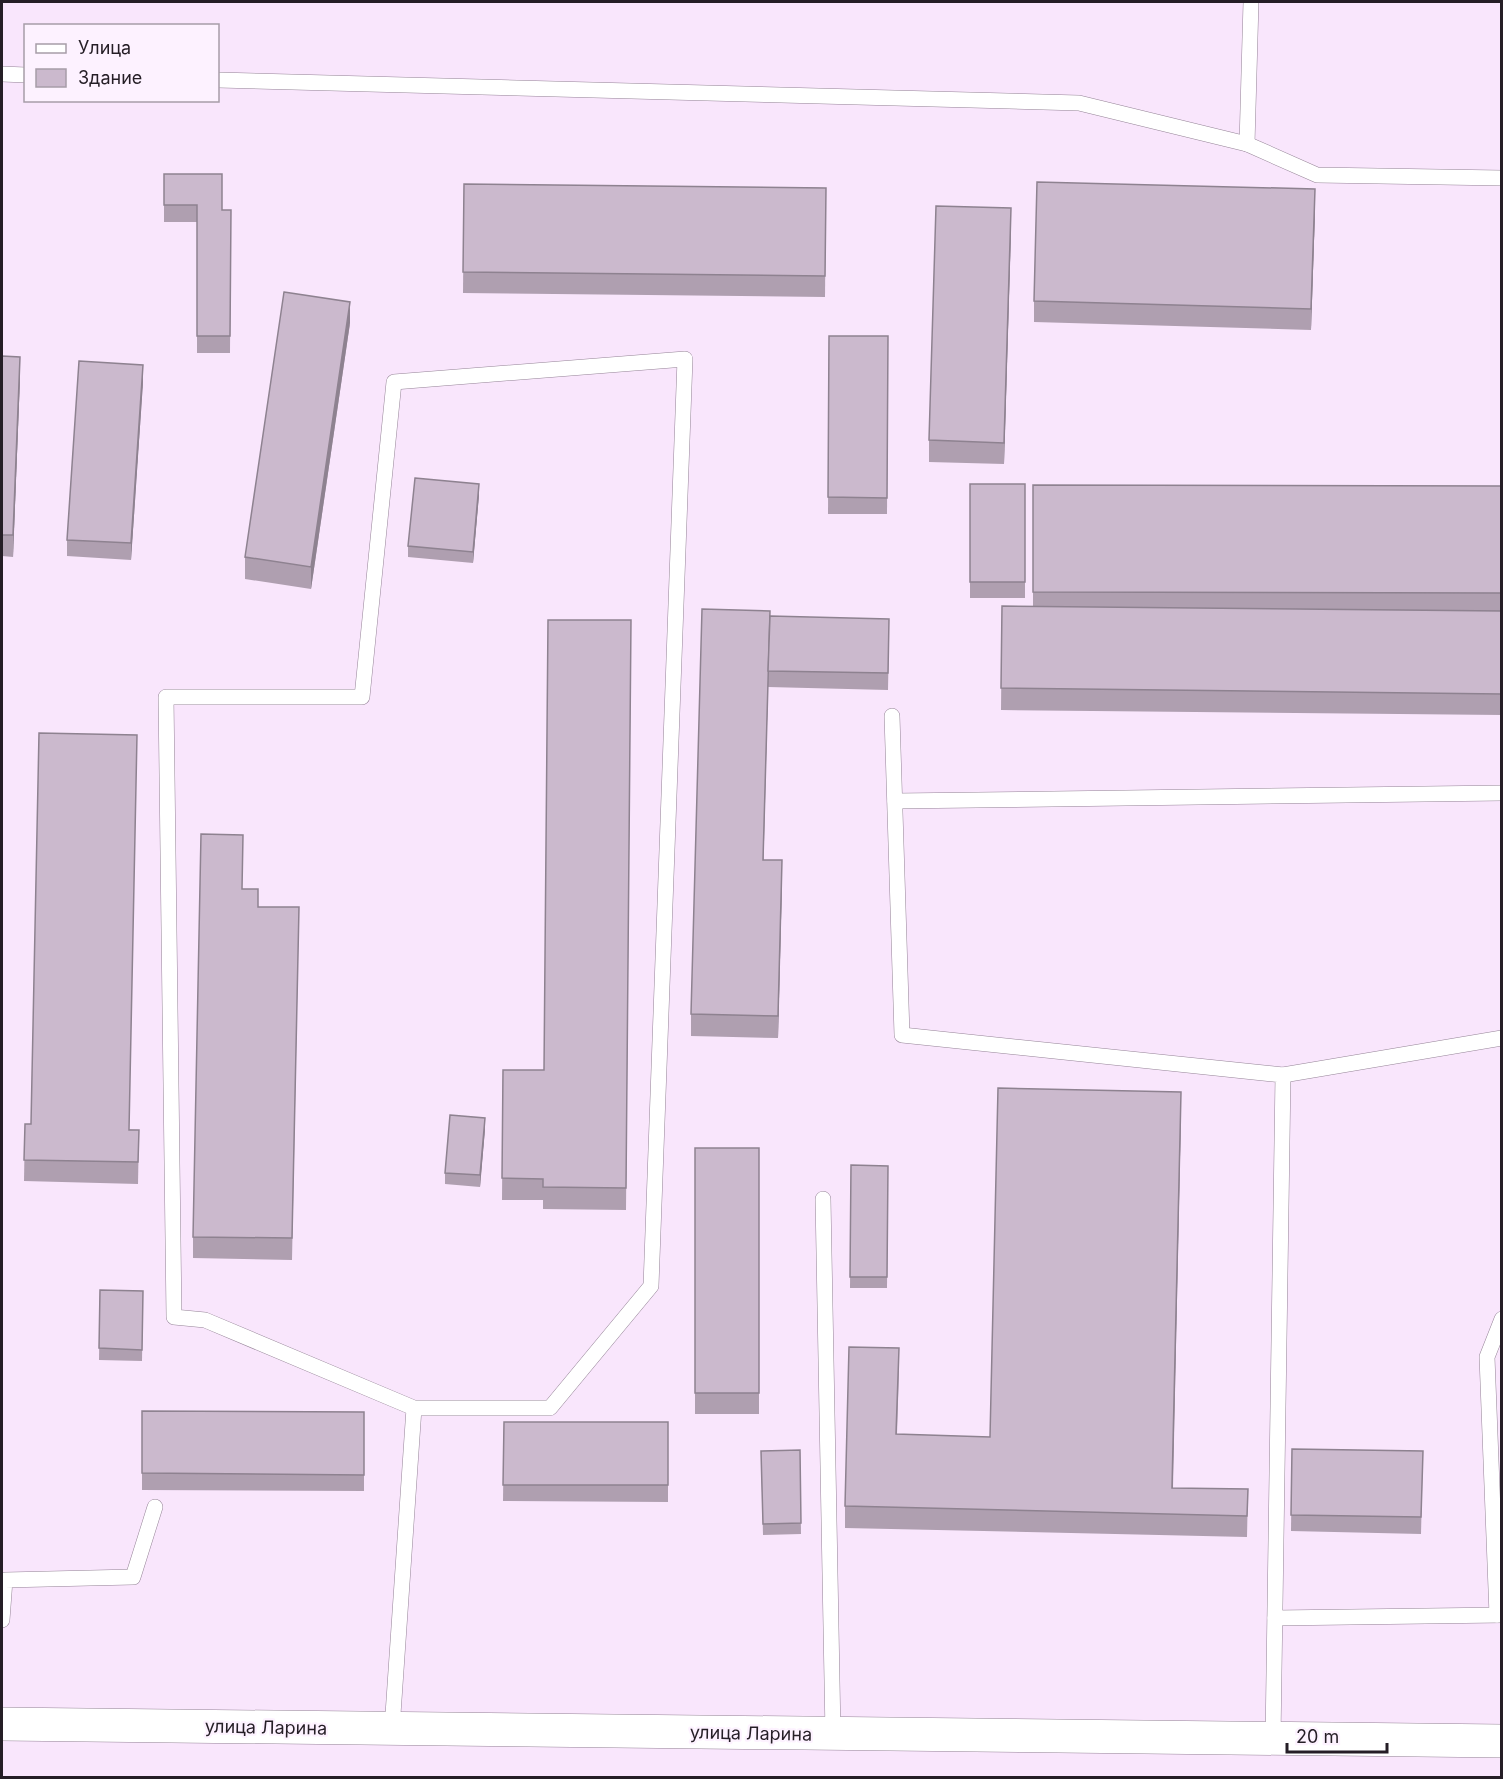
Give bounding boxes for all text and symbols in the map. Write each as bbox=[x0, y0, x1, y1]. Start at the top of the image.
legend bbox=[24, 24, 219, 102]
text: Улица bbox=[78, 37, 131, 58]
text: Здание bbox=[78, 67, 142, 88]
street label: улица Ларина bbox=[205, 1715, 327, 1739]
scale bar bbox=[1287, 1716, 1388, 1754]
street label: улица Ларина bbox=[690, 1721, 812, 1745]
text: 20 m bbox=[1296, 1726, 1339, 1747]

